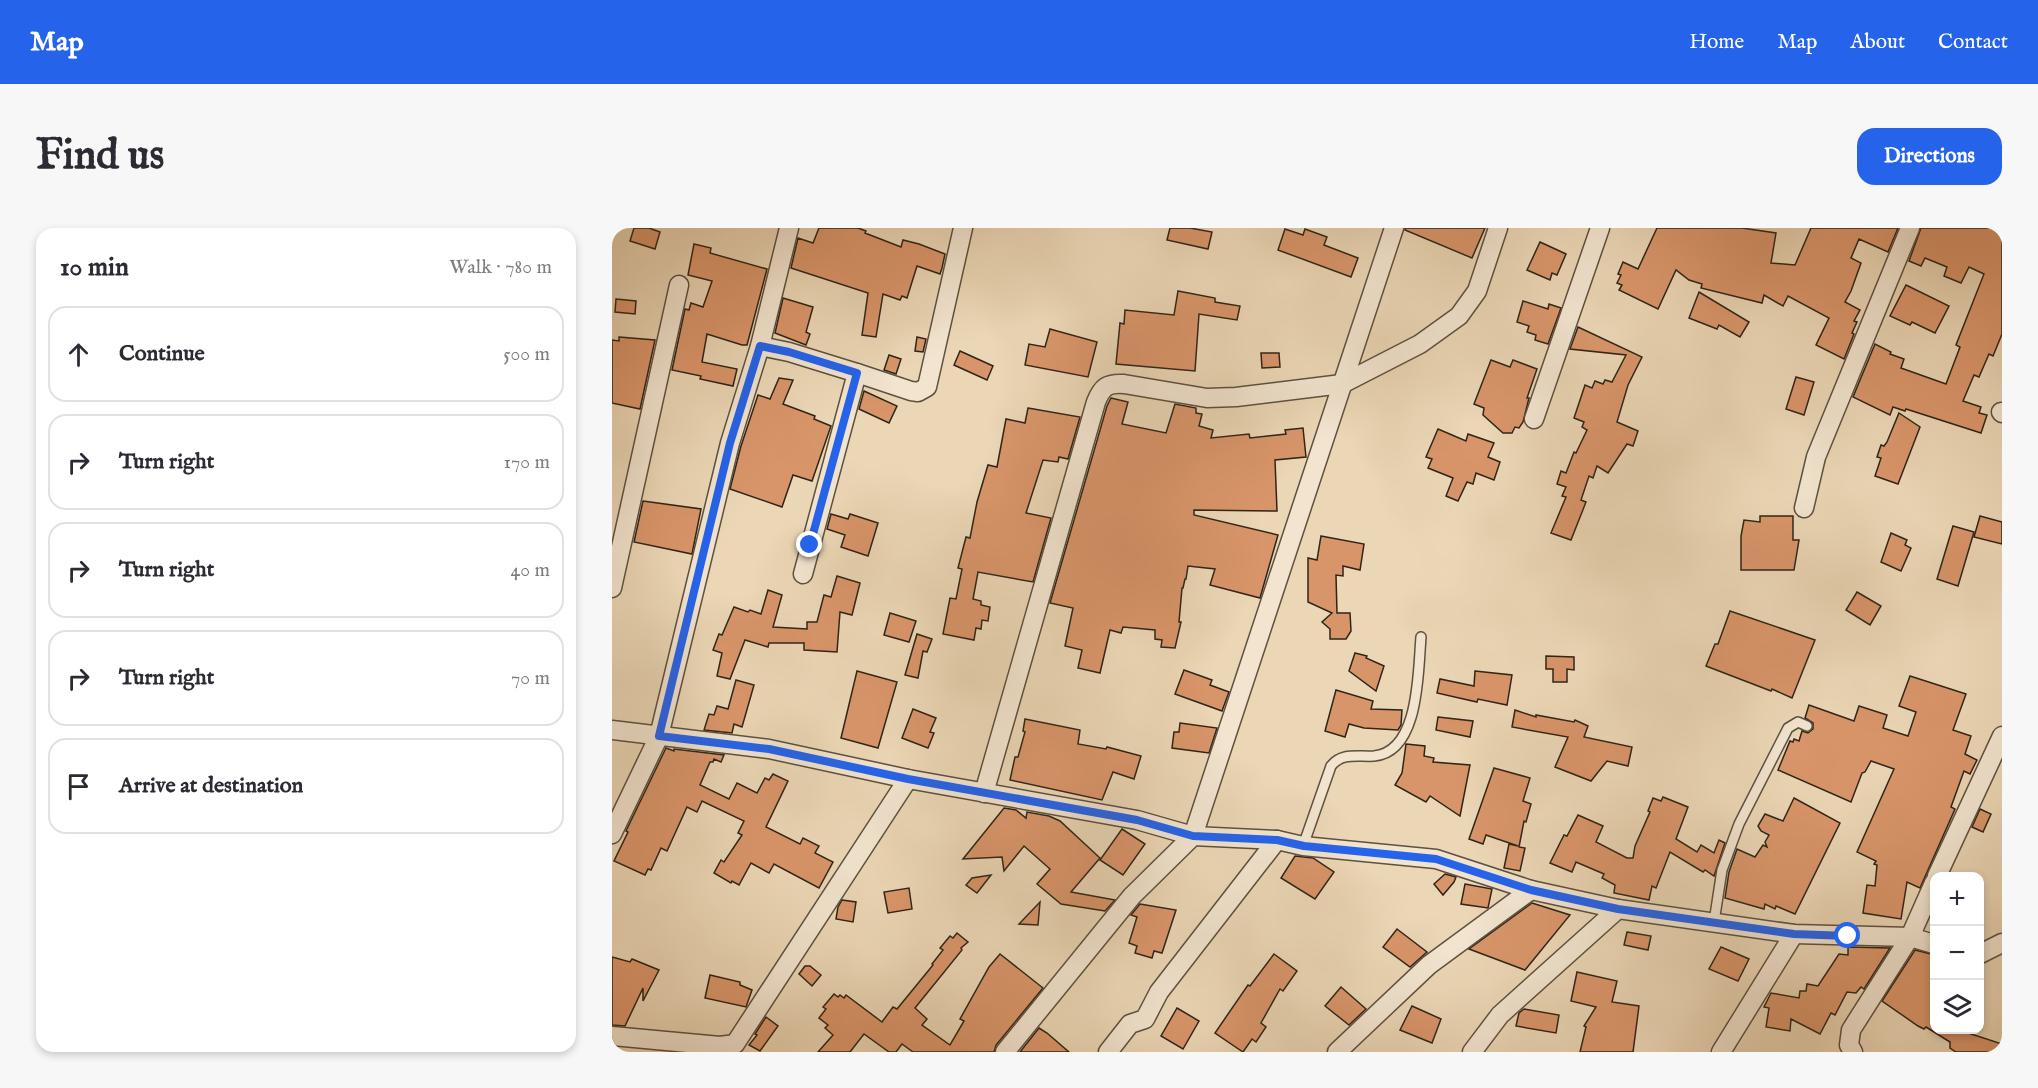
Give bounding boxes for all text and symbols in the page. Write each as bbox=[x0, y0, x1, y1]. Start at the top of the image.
text: Map bbox=[30, 25, 84, 60]
text: Home bbox=[1689, 29, 1744, 56]
text: Map bbox=[1777, 29, 1817, 56]
text: About bbox=[1850, 29, 1905, 56]
text: Contact bbox=[1938, 29, 2008, 56]
button: Directions bbox=[1857, 128, 2002, 185]
text: Find us bbox=[36, 130, 164, 183]
text: 10 min bbox=[60, 251, 129, 284]
text: Walk · 780 m bbox=[449, 255, 552, 280]
icon: ahead bbox=[62, 338, 95, 371]
text: Continue bbox=[119, 340, 205, 368]
text: 500 m bbox=[503, 342, 550, 367]
icon: right bbox=[62, 446, 95, 479]
text: Turn right bbox=[119, 448, 214, 476]
text: 170 m bbox=[504, 450, 550, 475]
route end bbox=[796, 531, 822, 557]
icon: right bbox=[62, 554, 95, 587]
text: Turn right bbox=[119, 556, 214, 584]
text: 40 m bbox=[511, 558, 550, 583]
icon: right bbox=[62, 662, 95, 695]
text: Turn right bbox=[119, 664, 214, 692]
text: 70 m bbox=[511, 666, 550, 691]
icon: arrive bbox=[62, 770, 95, 803]
text: Arrive at destination bbox=[119, 772, 303, 800]
map controls bbox=[1930, 872, 1984, 1034]
button: + bbox=[1930, 872, 1984, 926]
route start bbox=[1834, 922, 1860, 948]
button: − bbox=[1930, 926, 1984, 980]
button: layers bbox=[1930, 980, 1984, 1034]

